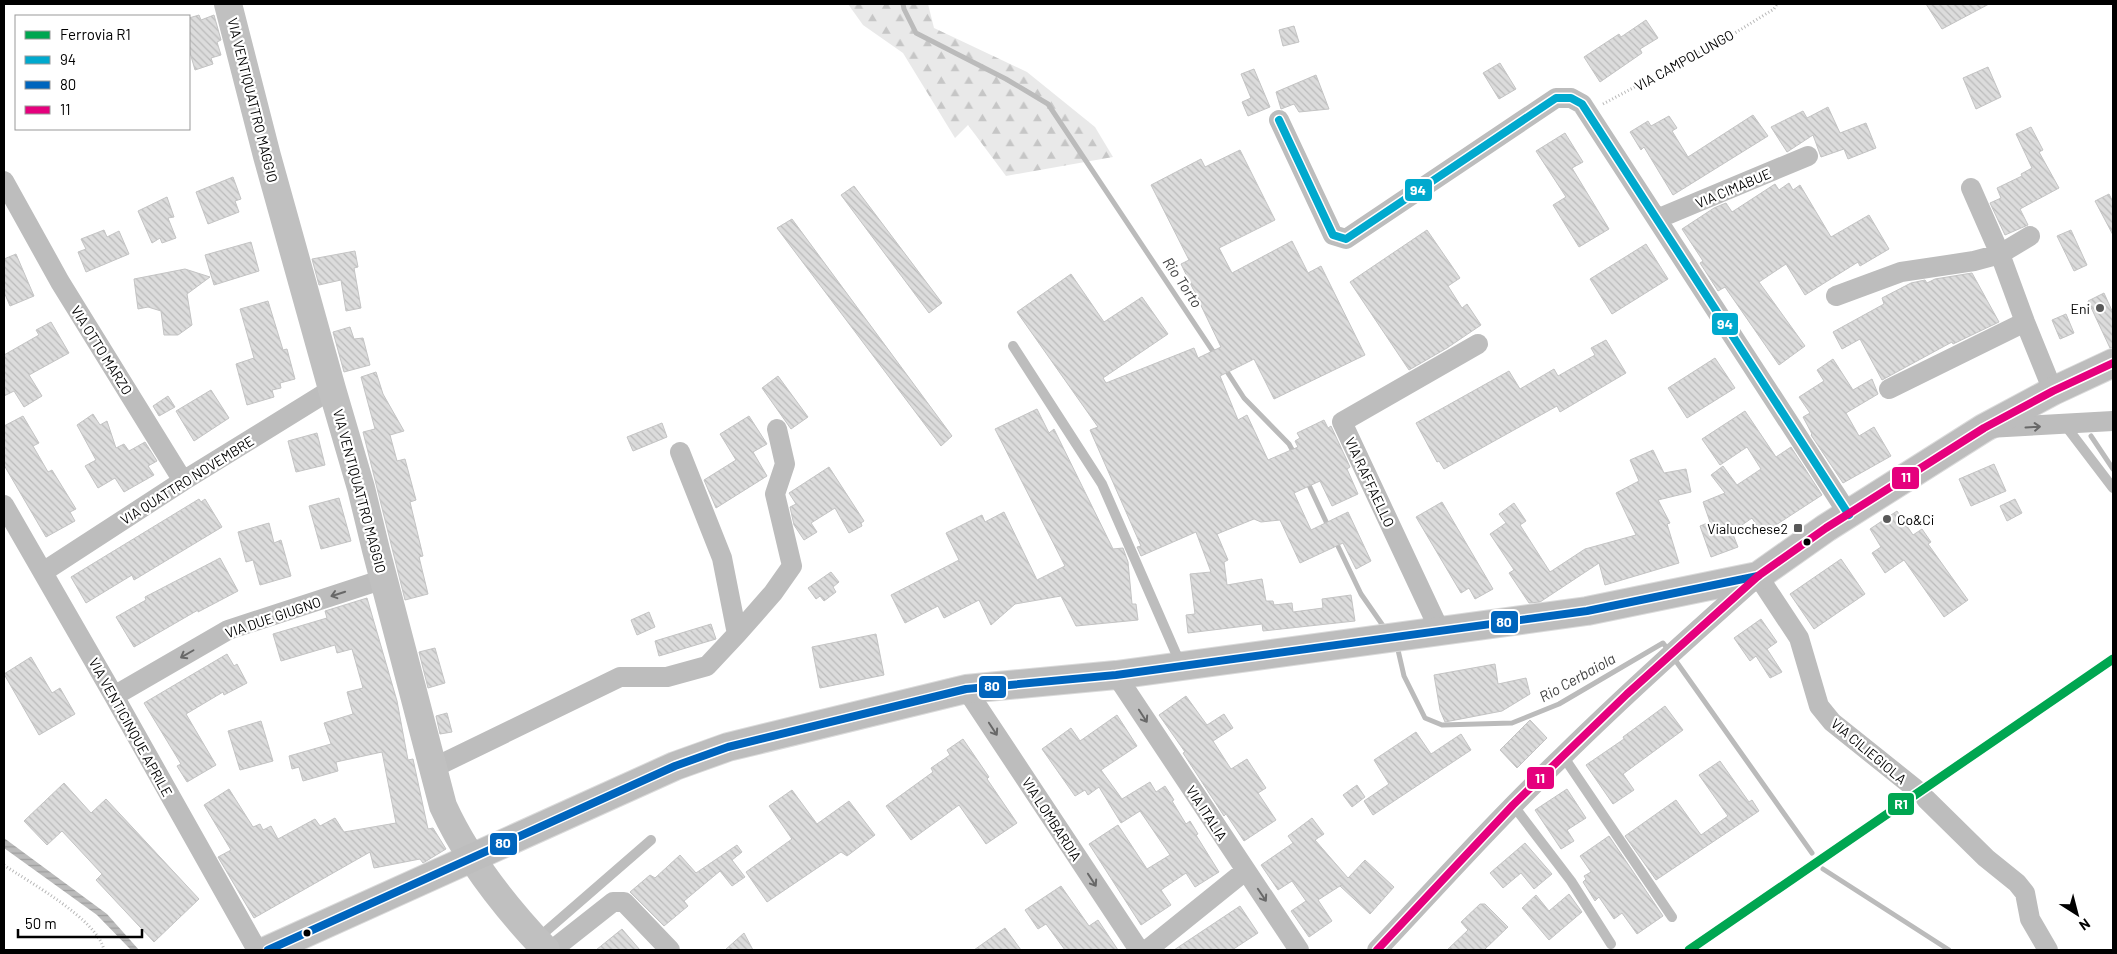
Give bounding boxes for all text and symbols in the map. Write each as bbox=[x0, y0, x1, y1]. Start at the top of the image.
legend bbox=[15, 15, 190, 130]
street label: VIA VENTIQUATTRO MAGGIO bbox=[224, 16, 282, 184]
text: Ferrovia R1 bbox=[60, 25, 131, 43]
street label: VIA CAMPOLUNGO bbox=[1631, 26, 1737, 94]
text: 94 bbox=[60, 50, 76, 68]
text: 80 bbox=[60, 75, 76, 93]
text: 11 bbox=[60, 100, 71, 118]
street label: VIA CIMABUE bbox=[1693, 165, 1773, 211]
line badge: 94 bbox=[1404, 178, 1433, 202]
text: 94 bbox=[1410, 181, 1426, 198]
water label: Rio Torto bbox=[1160, 253, 1206, 311]
place label: Eni bbox=[2070, 300, 2090, 317]
street label: VIA OTTO MARZO bbox=[68, 302, 136, 398]
marker: Eni bbox=[2094, 302, 2106, 314]
line badge: 94 bbox=[1711, 312, 1739, 336]
text: 94 bbox=[1717, 315, 1733, 332]
street label: VIA VENTIQUATTRO MAGGIO bbox=[330, 407, 390, 575]
one-way arrow bbox=[2024, 422, 2040, 431]
street label: VIA QUATTRO NOVEMBRE bbox=[117, 432, 257, 528]
street label: VIA RAFFAELLO bbox=[1342, 434, 1398, 530]
line badge: 11 bbox=[1891, 466, 1920, 490]
text: 11 bbox=[1901, 468, 1911, 485]
place label: Co&Ci bbox=[1897, 511, 1934, 528]
marker: Co&Ci bbox=[1881, 513, 1893, 525]
place label: Vialucchese2 bbox=[1707, 520, 1788, 537]
marker: Vialucchese2 bbox=[1792, 522, 1804, 534]
unlabelled marker bbox=[1802, 537, 1812, 547]
one-way arrow bbox=[331, 590, 346, 599]
street label: VIA DUE GIUGNO bbox=[223, 593, 323, 641]
line badge: 80 bbox=[1490, 610, 1519, 634]
text: 80 bbox=[1496, 613, 1512, 630]
one-way arrow bbox=[181, 649, 195, 659]
water label: Rio Cerbaiola bbox=[1536, 649, 1618, 705]
street label: VIA VENTICINQUE APRILE bbox=[86, 655, 176, 799]
line badge: 80 bbox=[978, 675, 1007, 699]
text: 80 bbox=[984, 677, 1000, 694]
one-way arrow bbox=[1138, 708, 1148, 722]
street label: VIA CILIEGIOLA bbox=[1828, 715, 1911, 788]
one-way arrow bbox=[988, 722, 998, 736]
line badge: 11 bbox=[1526, 766, 1555, 790]
text: 11 bbox=[1535, 769, 1545, 786]
street label: VIA LOMBARDIA bbox=[1019, 774, 1086, 864]
street label: VIA ITALIA bbox=[1183, 782, 1231, 844]
line badge: R1 bbox=[1887, 792, 1915, 816]
text: R1 bbox=[1894, 795, 1908, 812]
line badge: 80 bbox=[489, 832, 518, 856]
text: 80 bbox=[495, 834, 511, 851]
one-way arrow bbox=[1087, 872, 1097, 886]
one-way arrow bbox=[1257, 888, 1267, 902]
north arrow bbox=[2052, 889, 2102, 939]
scale bar bbox=[18, 906, 141, 938]
text: 50 m bbox=[25, 914, 57, 932]
text: N bbox=[2076, 915, 2094, 935]
unlabelled marker bbox=[302, 928, 312, 938]

